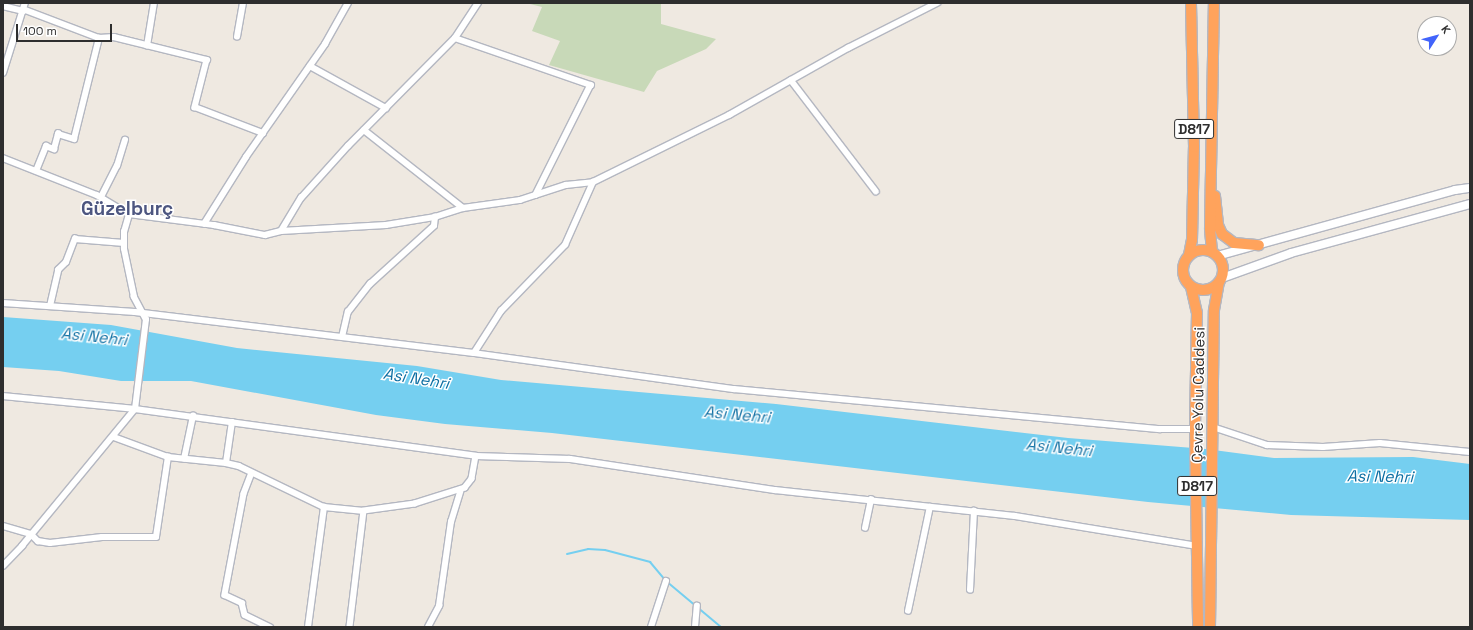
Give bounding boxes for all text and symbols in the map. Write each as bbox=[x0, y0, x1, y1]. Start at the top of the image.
scale bar bbox=[18, 16, 114, 42]
north arrow bbox=[1417, 16, 1457, 56]
text: 100 m bbox=[23, 23, 57, 39]
text: K bbox=[1438, 23, 1454, 36]
road number: D817 bbox=[1174, 117, 1214, 141]
district label: Güzelburç bbox=[81, 198, 173, 220]
water label: Asi Nehri bbox=[60, 324, 128, 350]
street label: Çevre Yolu Caddesi bbox=[1188, 327, 1208, 463]
water label: Asi Nehri bbox=[382, 364, 450, 394]
water label: Asi Nehri bbox=[703, 403, 771, 427]
water label: Asi Nehri bbox=[1025, 435, 1093, 461]
water label: Asi Nehri bbox=[1347, 467, 1413, 487]
road number: D817 bbox=[1177, 474, 1217, 498]

